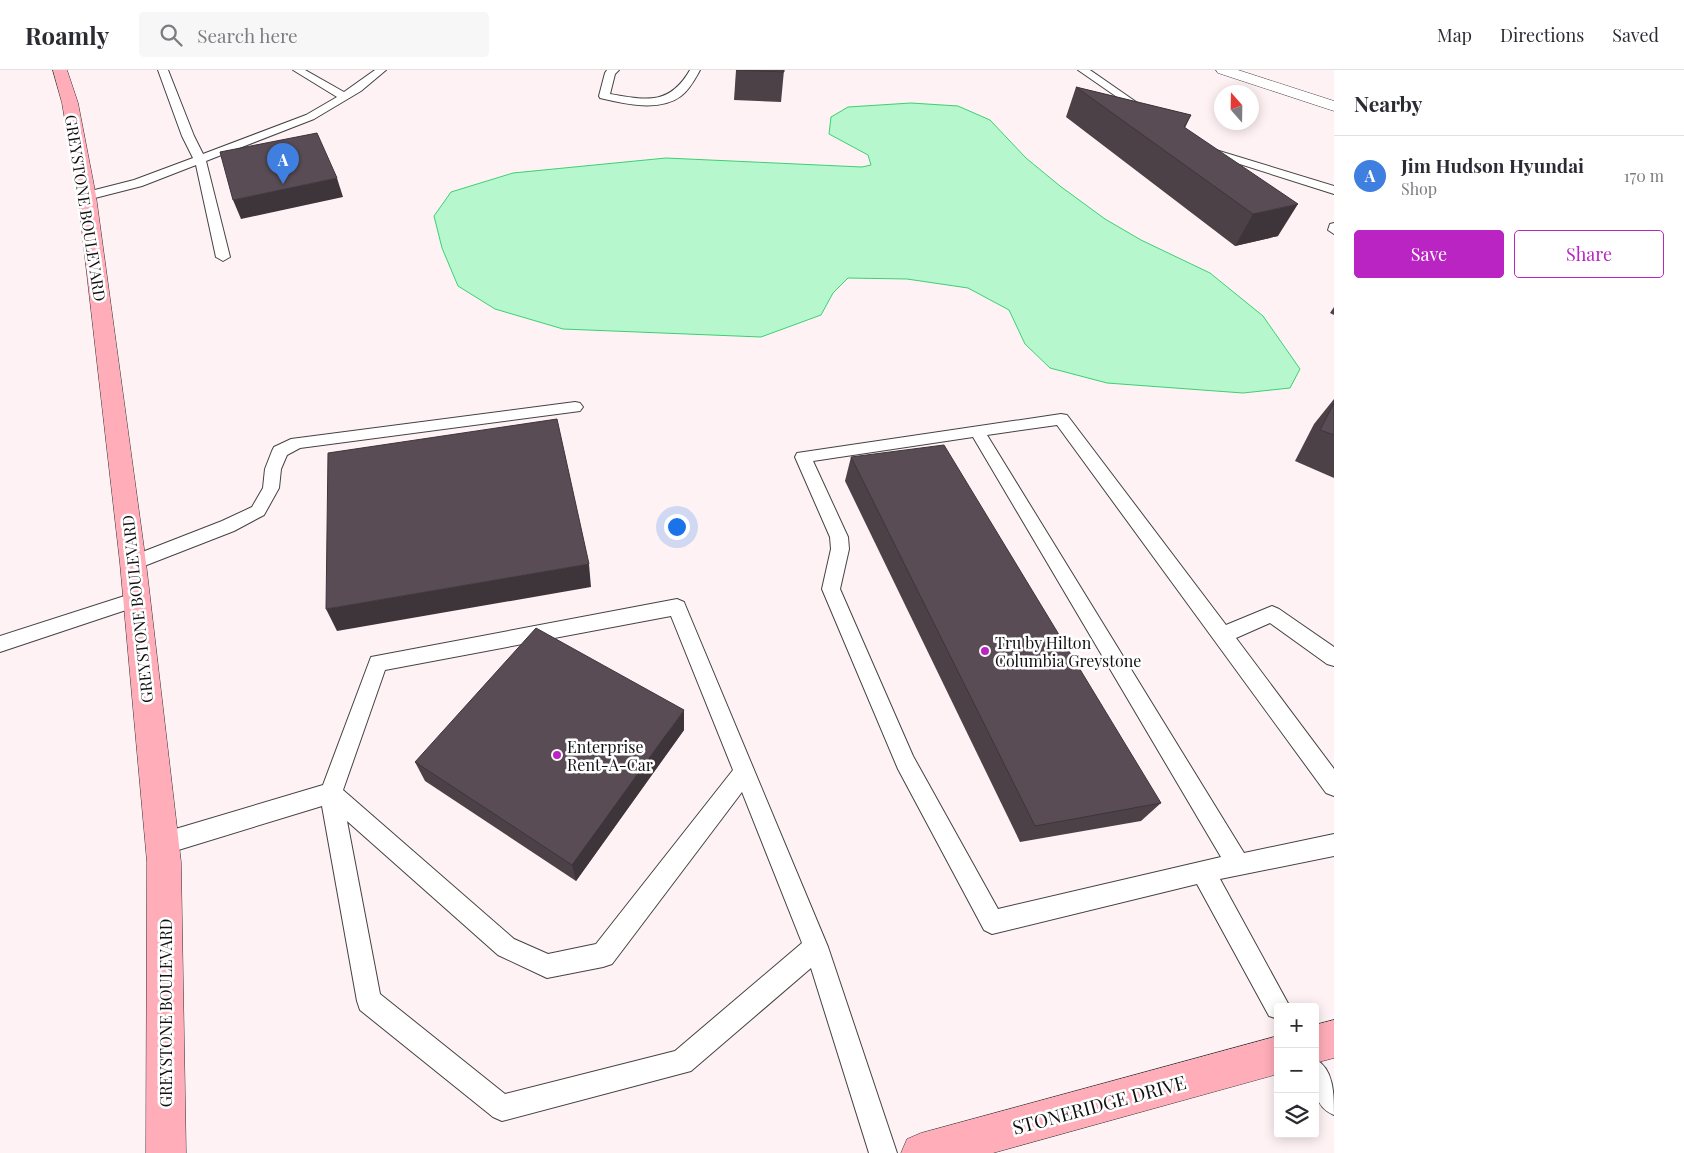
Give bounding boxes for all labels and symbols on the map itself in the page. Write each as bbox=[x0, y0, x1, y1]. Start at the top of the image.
north arrow bbox=[1214, 85, 1259, 130]
street label: GREYSTONE BOULEVARD bbox=[61, 113, 111, 303]
pin: A bbox=[267, 143, 299, 184]
street label: GREYSTONE BOULEVARD bbox=[117, 514, 157, 704]
your location bbox=[664, 514, 690, 540]
place label: Tru by Hilton Columbia Greystone bbox=[995, 632, 1141, 671]
marker: Tru by Hilton Columbia Greystone bbox=[979, 645, 991, 657]
place label: Enterprise Rent-A-Car bbox=[567, 736, 653, 775]
marker: Enterprise Rent-A-Car bbox=[551, 749, 563, 761]
street label: GREYSTONE BOULEVARD bbox=[155, 919, 176, 1107]
street label: STONERIDGE DRIVE bbox=[1009, 1068, 1189, 1140]

